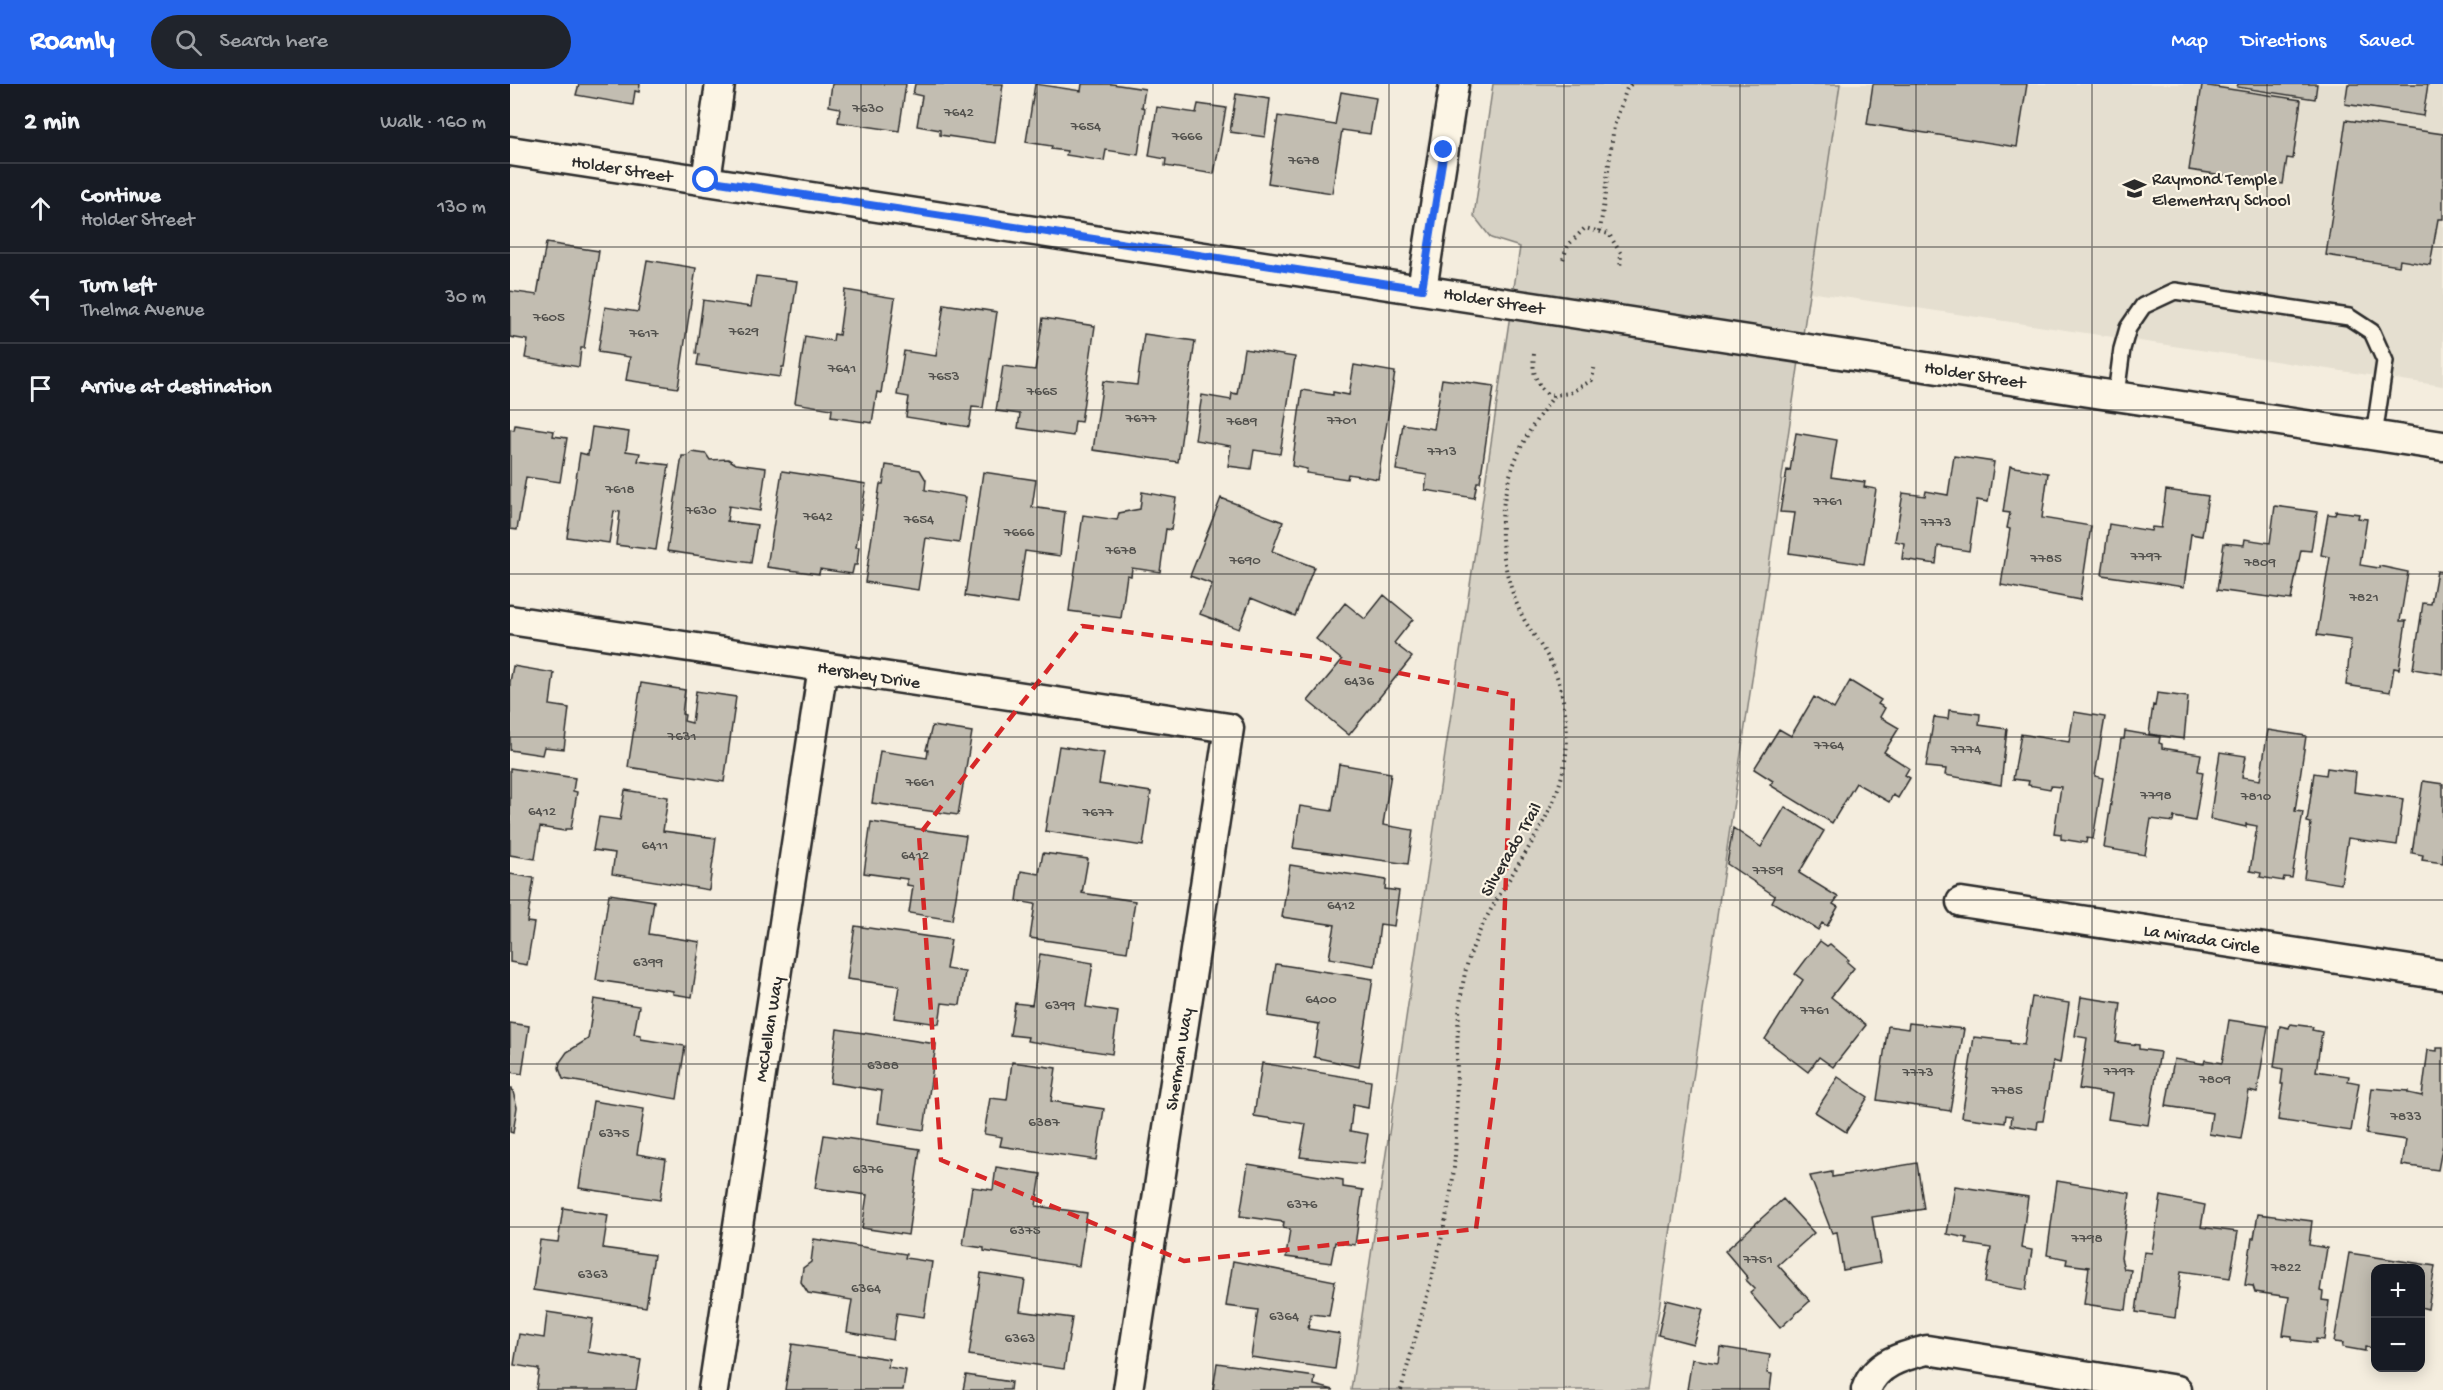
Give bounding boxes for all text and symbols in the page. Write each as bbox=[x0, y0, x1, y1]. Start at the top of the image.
search box bbox=[151, 15, 571, 69]
text: Roamly bbox=[30, 26, 115, 59]
icon: search bbox=[172, 26, 205, 59]
text: Search here bbox=[220, 29, 328, 55]
text: Map bbox=[2171, 30, 2208, 55]
text: Directions bbox=[2241, 30, 2326, 55]
text: Saved bbox=[2359, 30, 2413, 55]
house number: 7630 bbox=[851, 100, 884, 118]
house number: 7642 bbox=[943, 104, 974, 122]
text: 2 min bbox=[24, 108, 79, 139]
text: Walk · 160 m bbox=[380, 112, 486, 135]
house number: 7654 bbox=[1070, 118, 1101, 136]
house number: 7666 bbox=[1171, 128, 1203, 146]
route end bbox=[1430, 136, 1456, 162]
street label: Holder Street bbox=[570, 152, 675, 189]
house number: 7678 bbox=[1287, 152, 1320, 170]
route start bbox=[692, 166, 718, 192]
place label: Raymond Temple Elementary School bbox=[2152, 170, 2291, 212]
school or university icon: Raymond Temple Elementary School bbox=[2121, 175, 2147, 201]
text: Continue bbox=[81, 184, 161, 210]
icon: ahead bbox=[24, 192, 57, 225]
text: 130 m bbox=[437, 197, 486, 220]
text: Holder Street bbox=[81, 210, 194, 233]
text: Turn left bbox=[81, 274, 155, 300]
icon: left bbox=[24, 282, 57, 315]
street label: Holder Street bbox=[1442, 284, 1547, 321]
text: 30 m bbox=[445, 287, 486, 310]
text: Thelma Avenue bbox=[81, 300, 204, 323]
house number: 7605 bbox=[532, 309, 565, 327]
house number: 7629 bbox=[728, 323, 760, 341]
house number: 7617 bbox=[628, 325, 660, 343]
street label: Holder Street bbox=[1923, 358, 2028, 395]
house number: 7641 bbox=[827, 360, 856, 378]
house number: 7653 bbox=[927, 368, 960, 386]
icon: arrive bbox=[24, 372, 57, 405]
text: Arrive at destination bbox=[81, 375, 271, 401]
house number: 7665 bbox=[1026, 383, 1058, 401]
house number: 7677 bbox=[1124, 410, 1158, 428]
house number: 7701 bbox=[1326, 412, 1357, 430]
house number: 7689 bbox=[1225, 413, 1258, 431]
house number: 7713 bbox=[1426, 443, 1457, 461]
house number: 7618 bbox=[604, 481, 635, 499]
house number: 7761 bbox=[1812, 493, 1843, 511]
house number: 7630 bbox=[684, 502, 717, 520]
house number: 7642 bbox=[802, 508, 833, 526]
house number: 7654 bbox=[903, 511, 934, 529]
house number: 7773 bbox=[1919, 514, 1952, 532]
house number: 7666 bbox=[1003, 524, 1035, 542]
house number: 7678 bbox=[1104, 542, 1137, 560]
house number: 7797 bbox=[2130, 548, 2163, 566]
house number: 7785 bbox=[2029, 550, 2062, 568]
house number: 7690 bbox=[1228, 552, 1261, 570]
house number: 7809 bbox=[2243, 554, 2277, 572]
house number: 7821 bbox=[2348, 589, 2379, 607]
street label: Hershey Drive bbox=[816, 658, 922, 695]
house number: 6436 bbox=[1344, 673, 1374, 691]
house number: 7631 bbox=[666, 728, 697, 746]
house number: 7764 bbox=[1813, 737, 1844, 755]
house number: 7774 bbox=[1950, 741, 1981, 759]
house number: 7661 bbox=[904, 774, 935, 792]
house number: 7798 bbox=[2139, 787, 2172, 805]
house number: 7810 bbox=[2240, 788, 2272, 806]
street label: Silverado Trail bbox=[1477, 799, 1548, 901]
house number: 6412 bbox=[528, 803, 556, 821]
house number: 7677 bbox=[1081, 804, 1115, 822]
house number: 6411 bbox=[642, 837, 668, 855]
house number: 6412 bbox=[901, 847, 929, 865]
house number: 7759 bbox=[1751, 862, 1784, 880]
house number: 6412 bbox=[1327, 897, 1355, 915]
street label: La Mirada Circle bbox=[2142, 921, 2262, 960]
house number: 6399 bbox=[633, 954, 664, 972]
street label: McClellan Way bbox=[752, 975, 789, 1084]
house number: 6400 bbox=[1305, 991, 1337, 1009]
house number: 6399 bbox=[1045, 997, 1076, 1015]
house number: 7761 bbox=[1799, 1002, 1830, 1020]
street label: Sherman Way bbox=[1162, 1007, 1199, 1112]
house number: 6388 bbox=[867, 1057, 899, 1075]
house number: 7797 bbox=[2103, 1063, 2136, 1081]
house number: 7773 bbox=[1901, 1064, 1934, 1082]
house number: 7809 bbox=[2198, 1071, 2232, 1089]
house number: 7785 bbox=[1990, 1082, 2023, 1100]
house number: 7833 bbox=[2389, 1108, 2422, 1126]
house number: 6387 bbox=[1028, 1114, 1061, 1132]
house number: 6375 bbox=[598, 1125, 630, 1143]
house number: 6376 bbox=[853, 1161, 884, 1179]
house number: 6376 bbox=[1287, 1196, 1318, 1214]
house number: 6375 bbox=[1009, 1222, 1041, 1240]
house number: 7798 bbox=[2070, 1230, 2103, 1248]
house number: 7751 bbox=[1742, 1251, 1773, 1269]
house number: 7822 bbox=[2270, 1259, 2301, 1277]
map controls bbox=[2371, 1264, 2425, 1372]
button: + bbox=[2371, 1264, 2425, 1318]
house number: 6363 bbox=[578, 1266, 609, 1284]
house number: 6364 bbox=[851, 1280, 881, 1298]
house number: 6364 bbox=[1269, 1308, 1299, 1326]
button: − bbox=[2371, 1318, 2425, 1372]
house number: 6363 bbox=[1005, 1330, 1036, 1348]

